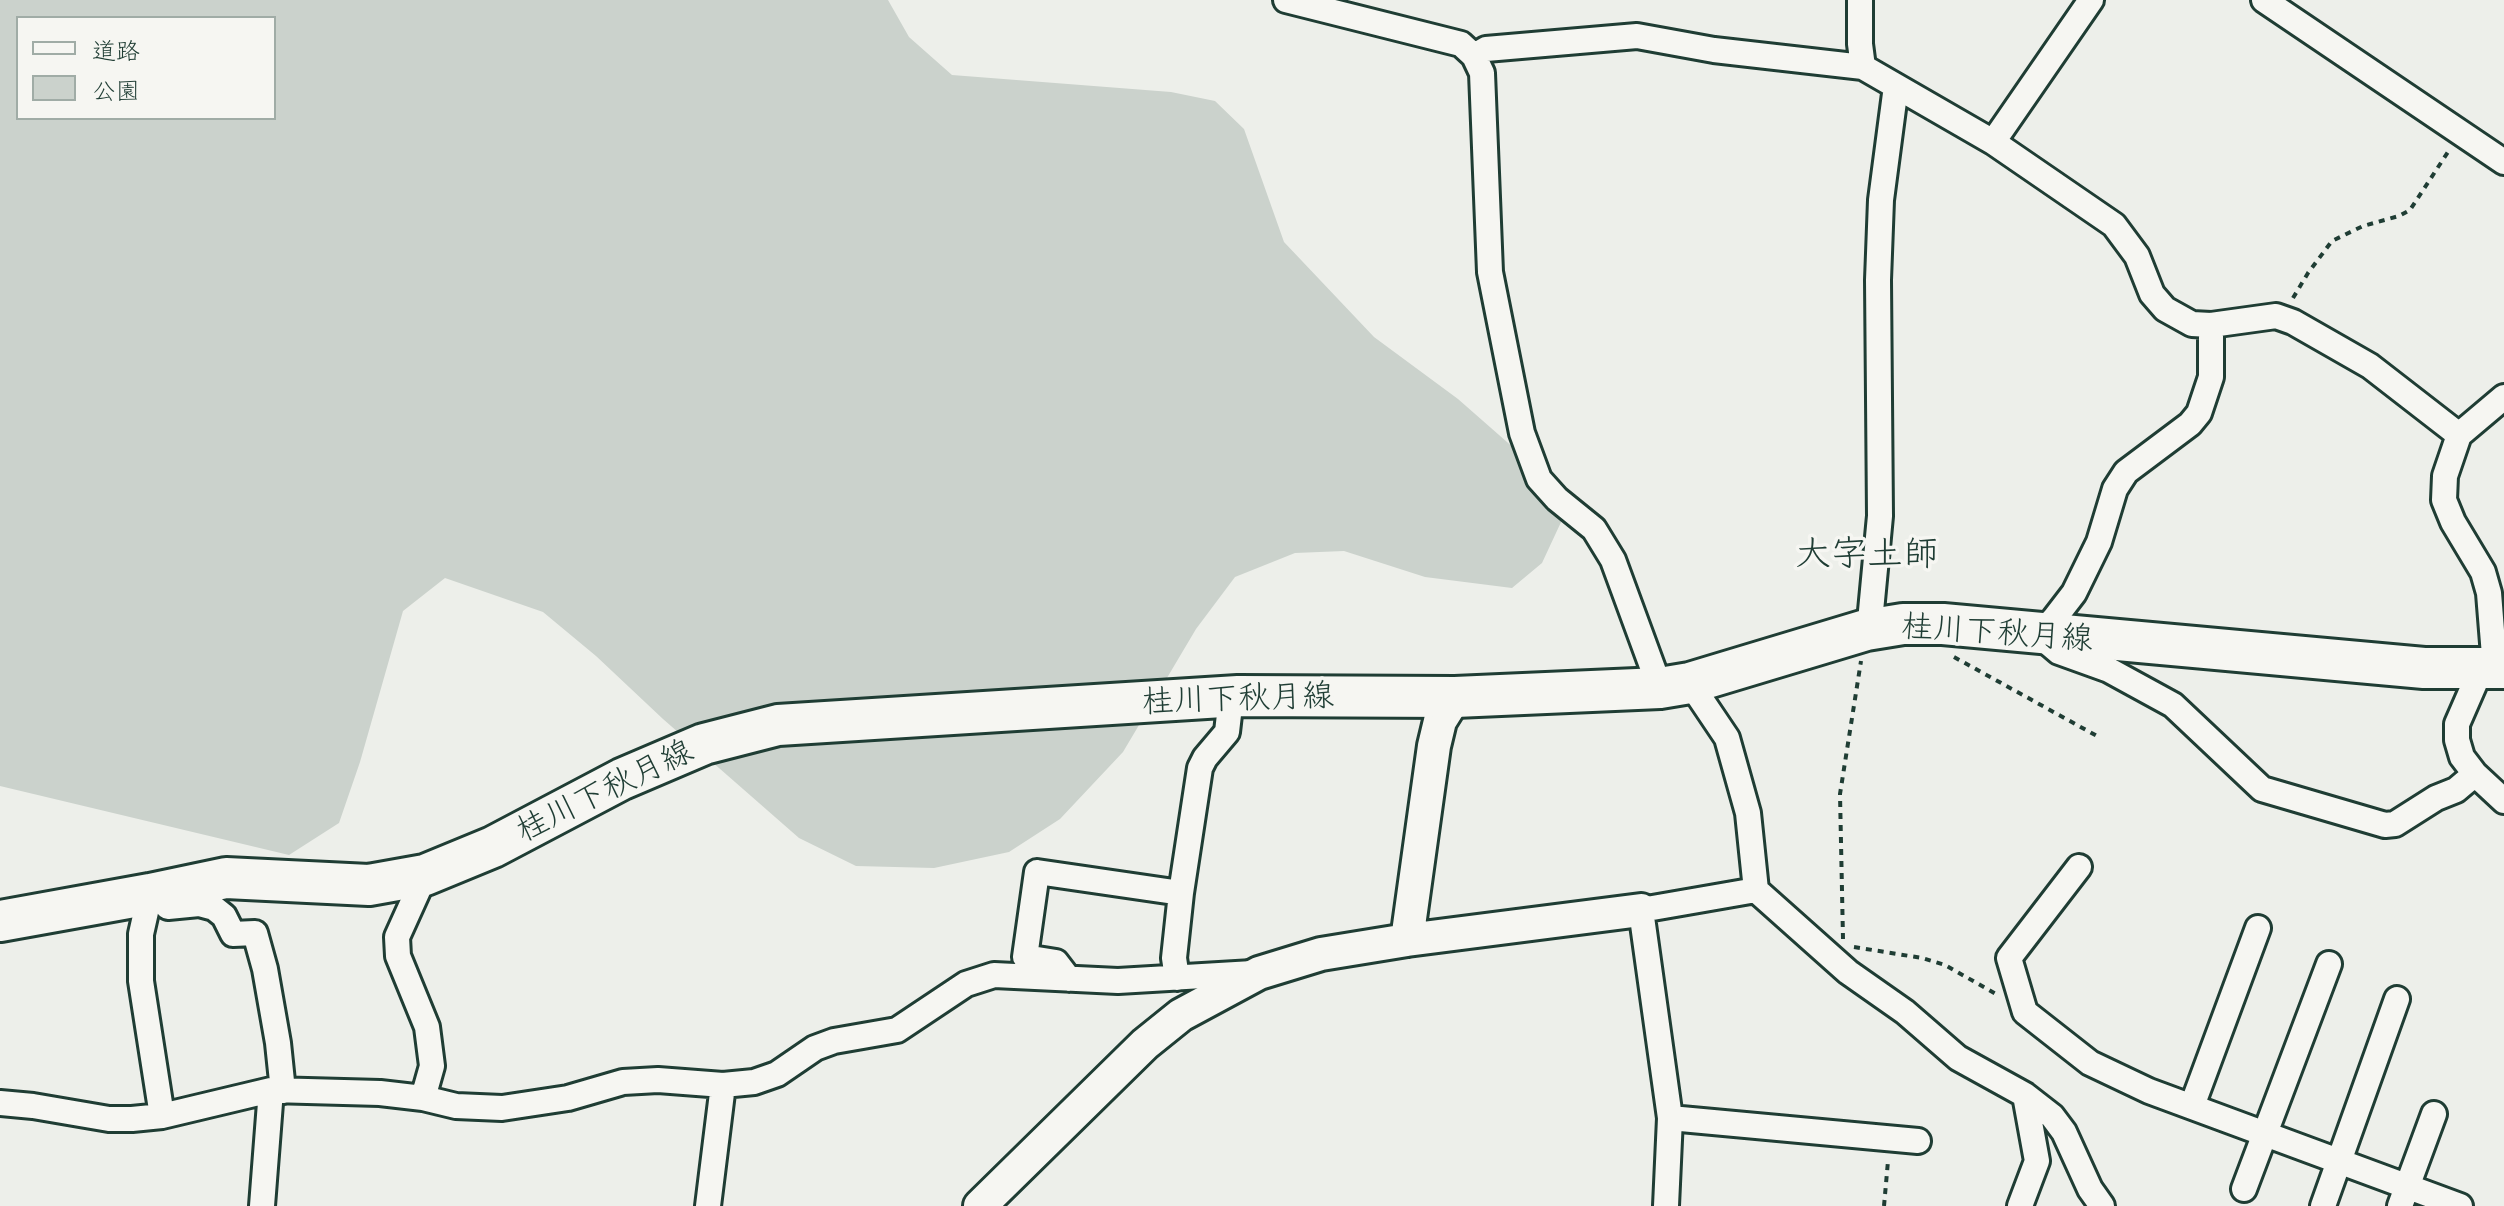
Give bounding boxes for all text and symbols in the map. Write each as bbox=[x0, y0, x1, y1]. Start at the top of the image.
legend bbox=[16, 16, 276, 120]
text: 道路 bbox=[92, 36, 140, 66]
text: 公園 bbox=[92, 76, 140, 106]
district label: 大字土師 bbox=[1795, 534, 1939, 578]
street label: 桂川下秋月線 bbox=[1900, 608, 2094, 660]
street label: 桂川下秋月線 bbox=[1141, 677, 1335, 723]
street label: 桂川下秋月線 bbox=[510, 733, 700, 851]

